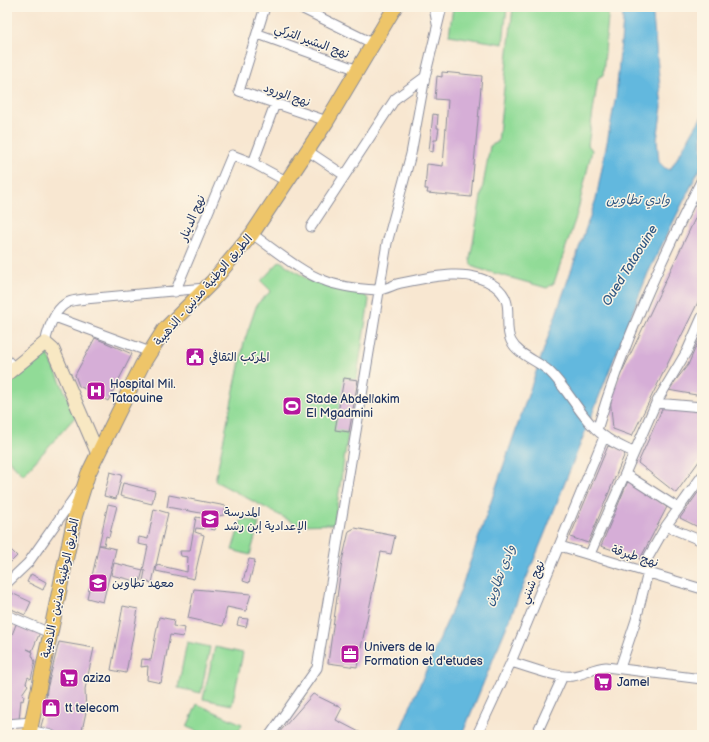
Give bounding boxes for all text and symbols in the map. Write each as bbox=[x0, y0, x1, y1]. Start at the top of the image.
street label: نهج البشير التركي bbox=[271, 21, 351, 65]
street label: نهج الورود bbox=[261, 80, 312, 111]
water label: وادي تطاوين bbox=[606, 192, 670, 209]
street label: نهج الدينار bbox=[176, 193, 210, 245]
water label: Oued Tataouine bbox=[599, 222, 661, 309]
street label: الطريق الوطنية مدنين - الذهيبة bbox=[151, 232, 256, 349]
public building icon: المركب الثقافي bbox=[184, 346, 206, 368]
place label: المركب الثقافي bbox=[209, 349, 269, 366]
place label: Hospital Mil. Tataouine bbox=[110, 377, 176, 406]
hospital icon: Hospital Mil. Tataouine bbox=[85, 380, 107, 402]
place label: Stade Abdelاakim El Mgadmini bbox=[306, 392, 400, 421]
sports icon: Stade Abdelاakim El Mgadmini bbox=[281, 395, 303, 417]
place label: المدرسة الإعدادية إبن رشد bbox=[224, 505, 307, 534]
school or university icon: المدرسة الإعدادية إبن رشد bbox=[199, 508, 221, 530]
street label: الطريق الوطنية مدنين - الذهيبة bbox=[38, 517, 83, 659]
street label: نهج طبرقة bbox=[609, 542, 660, 572]
water label: وادي تطاوين bbox=[481, 543, 520, 608]
street label: نهج شنني bbox=[517, 558, 551, 607]
school or university icon: معهد تطاوين bbox=[87, 572, 109, 594]
place label: معهد تطاوين bbox=[112, 576, 174, 591]
place label: Univers de la Formation et d'etudes bbox=[364, 640, 483, 669]
office icon: Univers de la Formation et d'etudes bbox=[339, 643, 361, 665]
supermarket icon: aziza bbox=[58, 667, 80, 689]
place label: aziza bbox=[83, 671, 111, 686]
supermarket icon: Jamel bbox=[592, 671, 614, 693]
place label: Jamel bbox=[617, 675, 650, 690]
shop icon: tt telecom bbox=[40, 697, 62, 719]
place label: tt telecom bbox=[65, 701, 119, 716]

